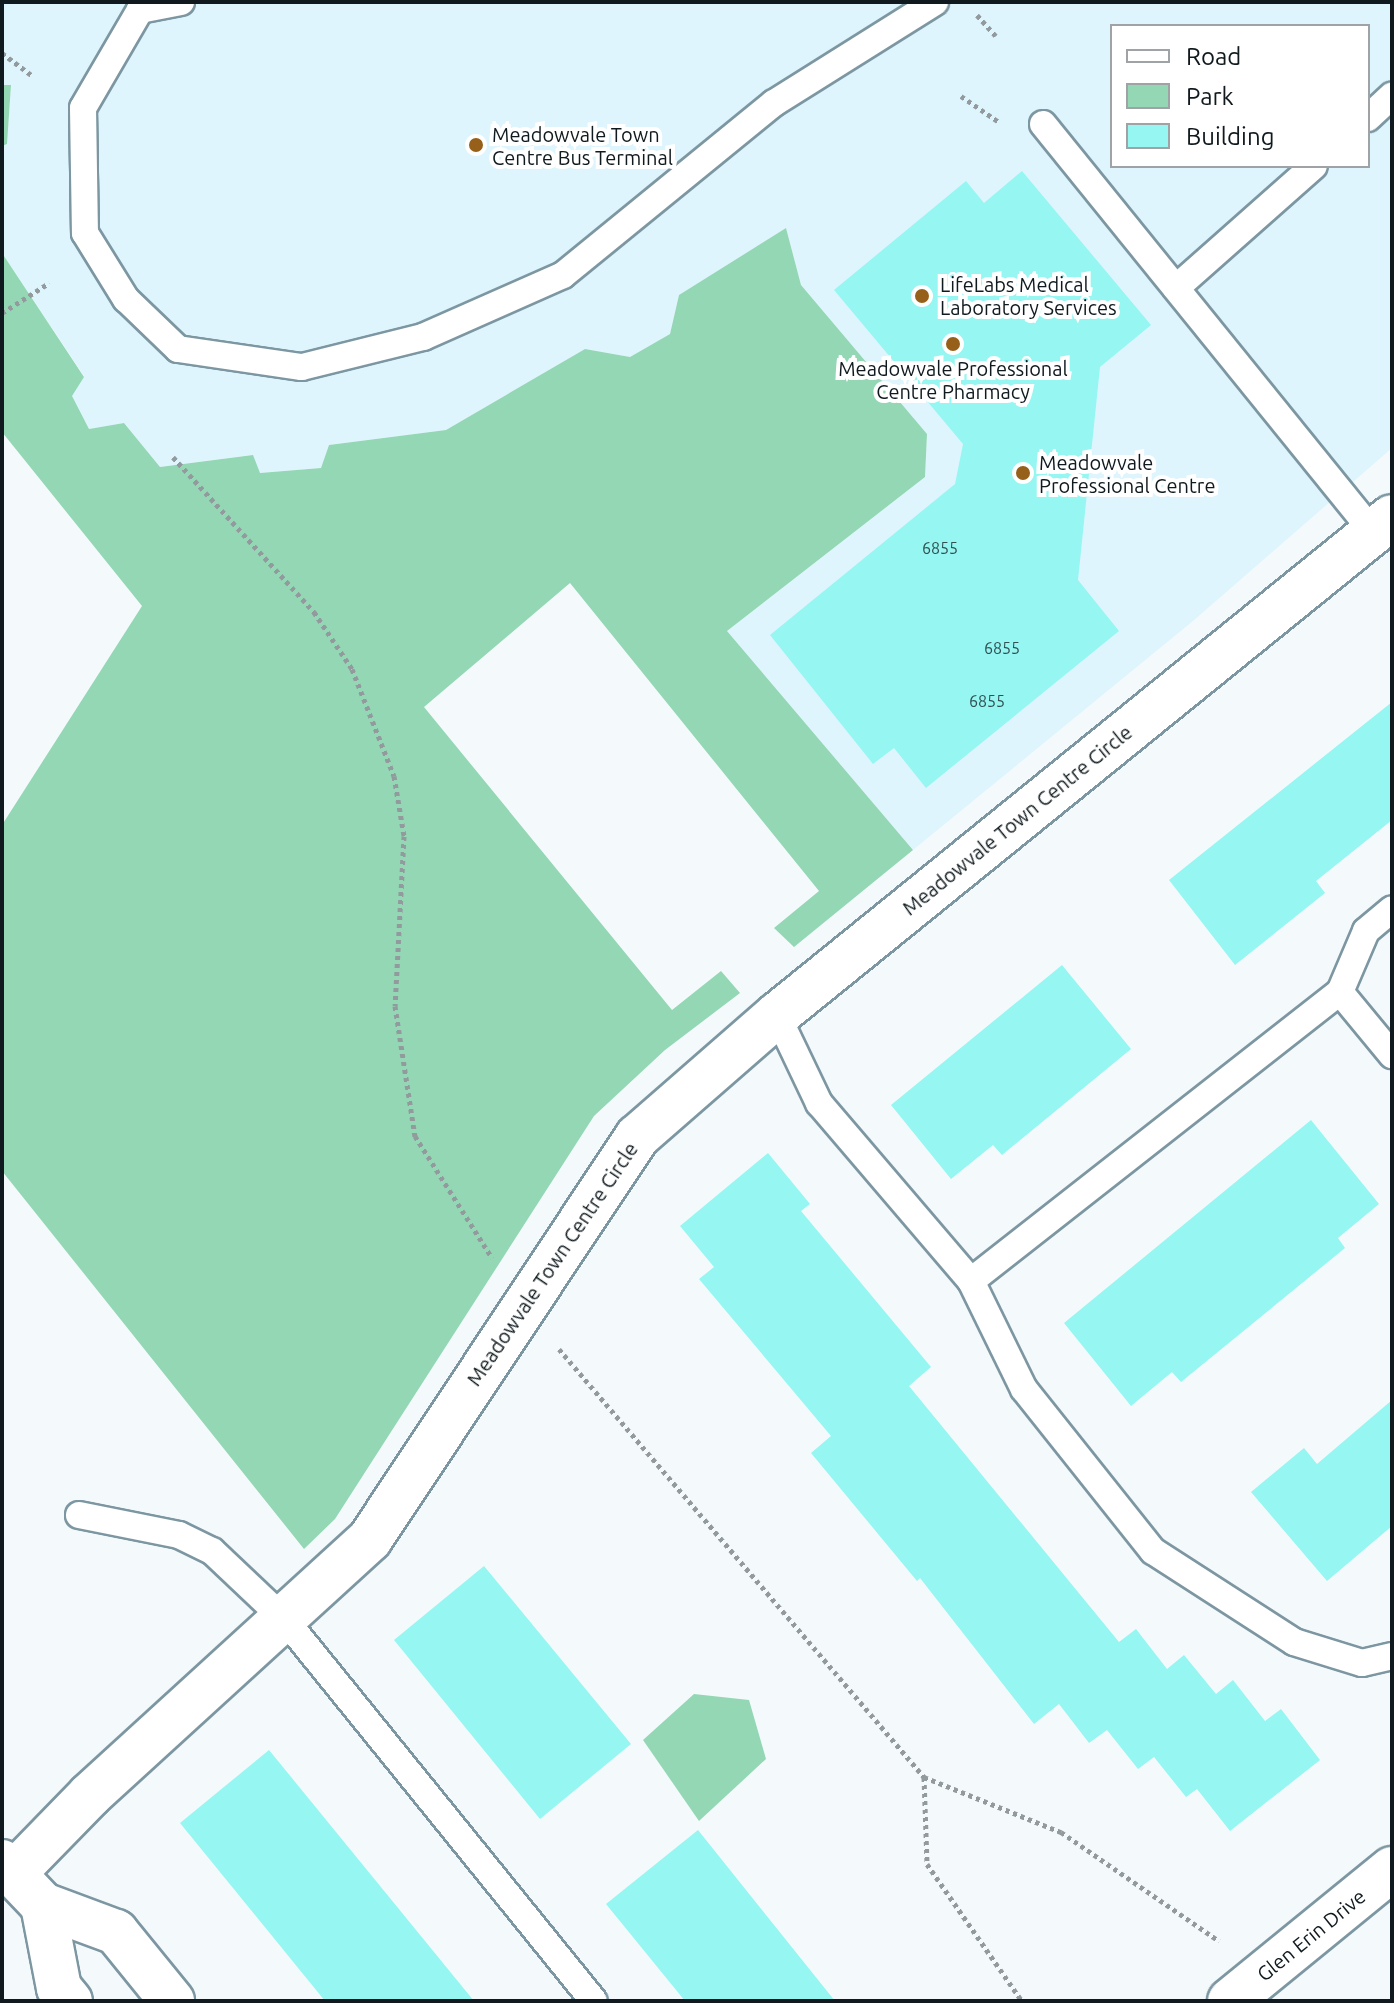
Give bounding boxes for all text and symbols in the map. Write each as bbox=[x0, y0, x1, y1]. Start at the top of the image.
legend bbox=[1110, 24, 1370, 168]
text: Road bbox=[1186, 43, 1241, 70]
text: Park bbox=[1186, 83, 1234, 110]
place label: Meadowvale Town Centre Bus Terminal bbox=[492, 122, 673, 169]
text: Building bbox=[1186, 123, 1274, 150]
marker: Meadowvale Town Centre Bus Terminal bbox=[467, 136, 485, 154]
place label: LifeLabs Medical Laboratory Services bbox=[940, 272, 1117, 319]
marker: LifeLabs Medical Laboratory Services bbox=[911, 285, 933, 307]
marker: Meadowvale Professional Centre Pharmacy bbox=[944, 335, 962, 353]
place label: Meadowvale Professional Centre Pharmacy bbox=[838, 356, 1068, 403]
place label: Meadowvale Professional Centre bbox=[1039, 450, 1215, 497]
marker: Meadowvale Professional Centre bbox=[1014, 464, 1032, 482]
house number: 6855 bbox=[922, 538, 958, 558]
house number: 6855 bbox=[984, 638, 1020, 658]
house number: 6855 bbox=[969, 691, 1005, 711]
street label: Meadowvale Town Centre Circle bbox=[897, 720, 1137, 920]
street label: Meadowvale Town Centre Circle bbox=[461, 1138, 643, 1390]
street label: Glen Erin Drive bbox=[1252, 1884, 1370, 1986]

